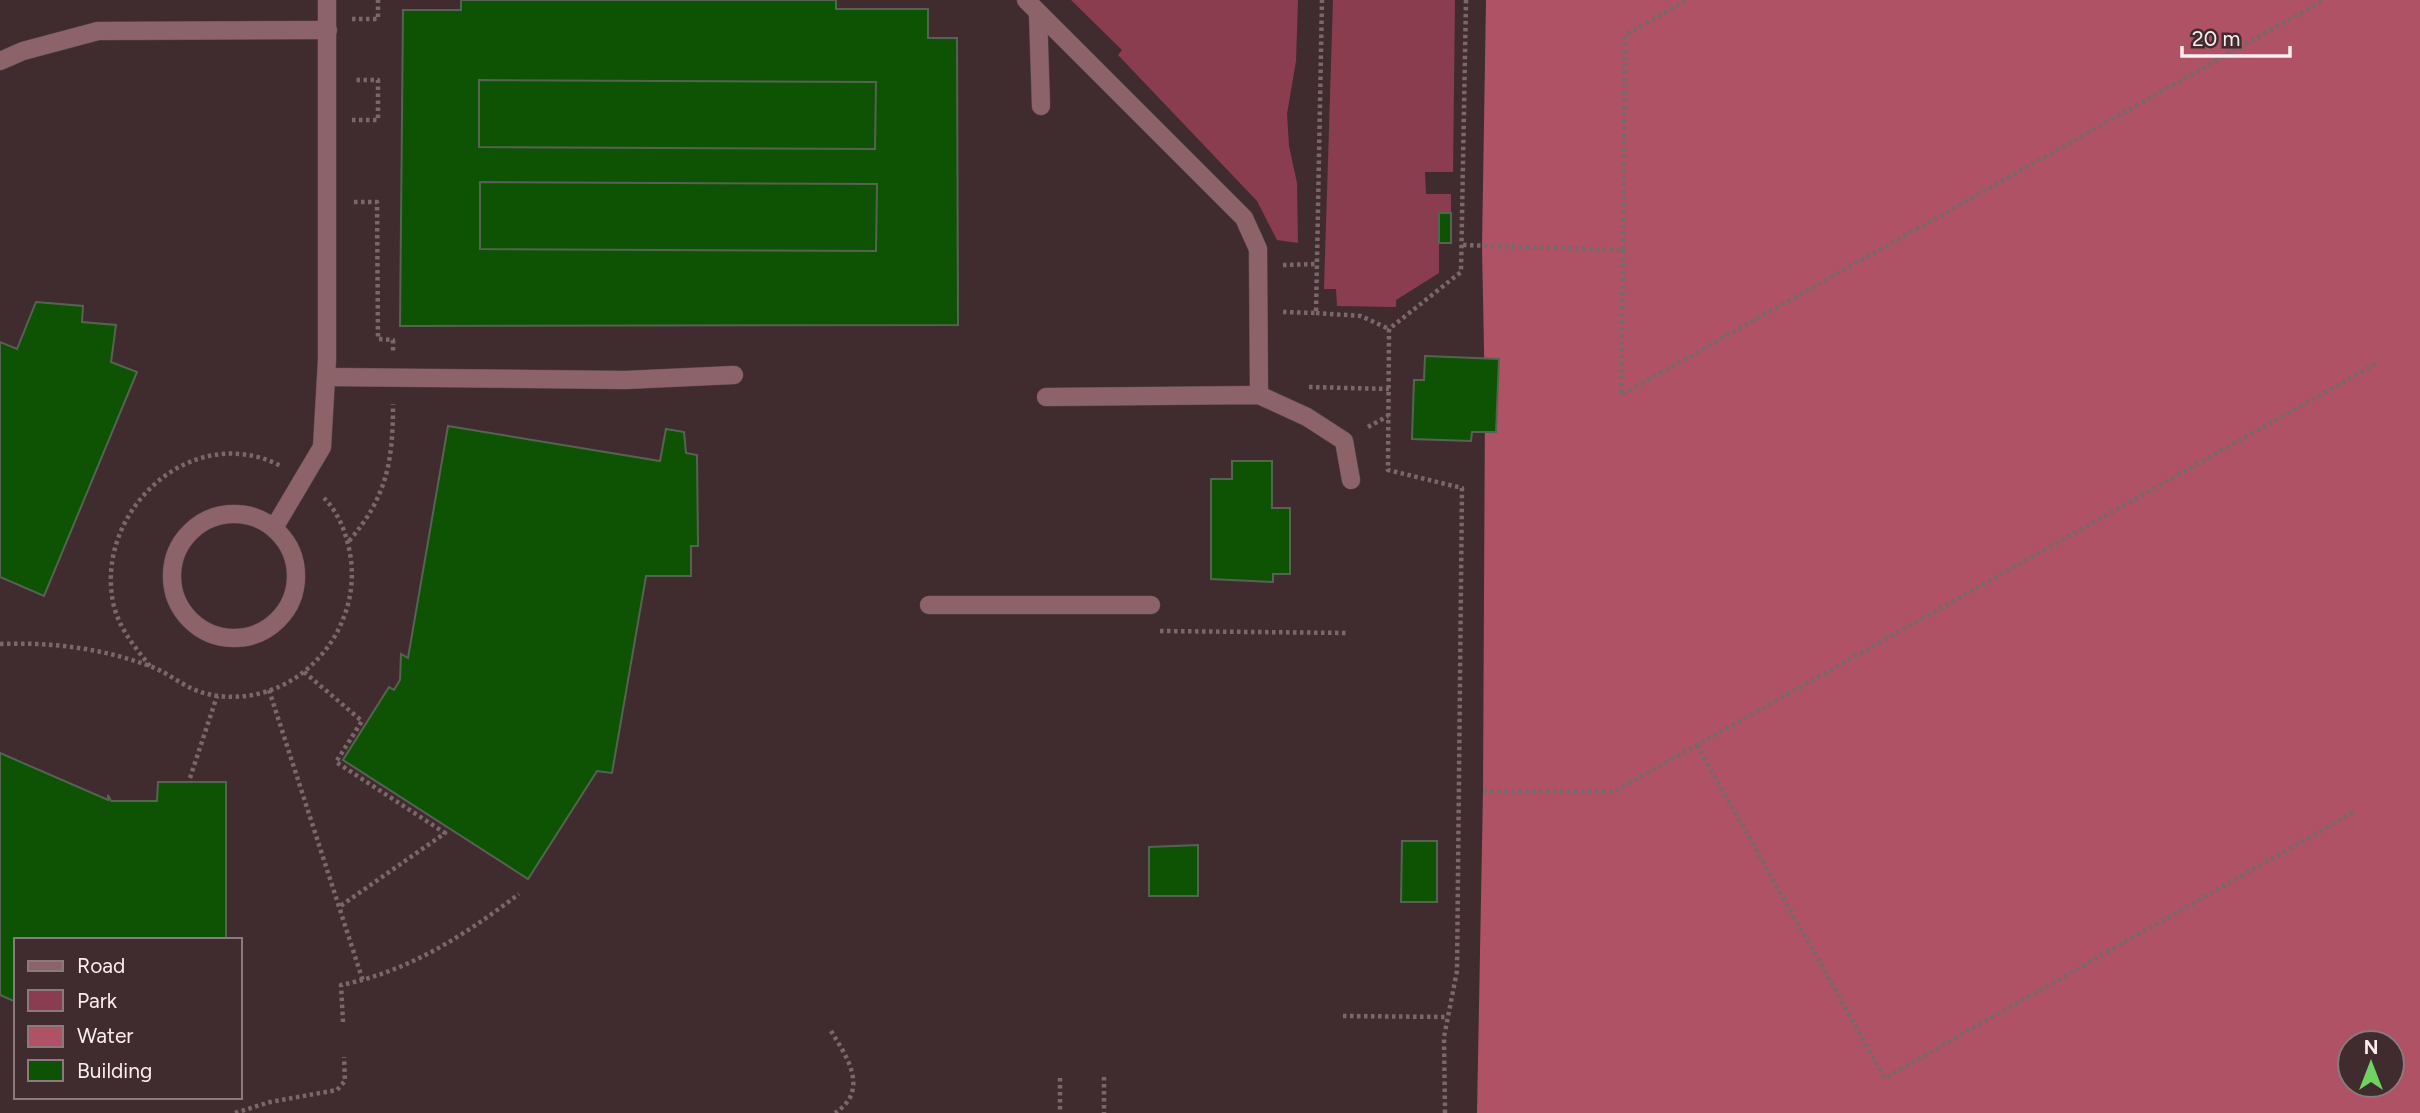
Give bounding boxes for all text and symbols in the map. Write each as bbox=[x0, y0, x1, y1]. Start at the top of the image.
scale bar bbox=[2182, 14, 2290, 58]
text: 20 m bbox=[2192, 26, 2240, 51]
legend bbox=[14, 938, 242, 1099]
text: Road bbox=[77, 953, 125, 978]
text: Park bbox=[77, 988, 118, 1013]
text: Water bbox=[77, 1023, 133, 1048]
north arrow bbox=[2336, 1029, 2406, 1099]
text: N bbox=[2364, 1036, 2378, 1059]
text: Building bbox=[77, 1058, 152, 1083]

